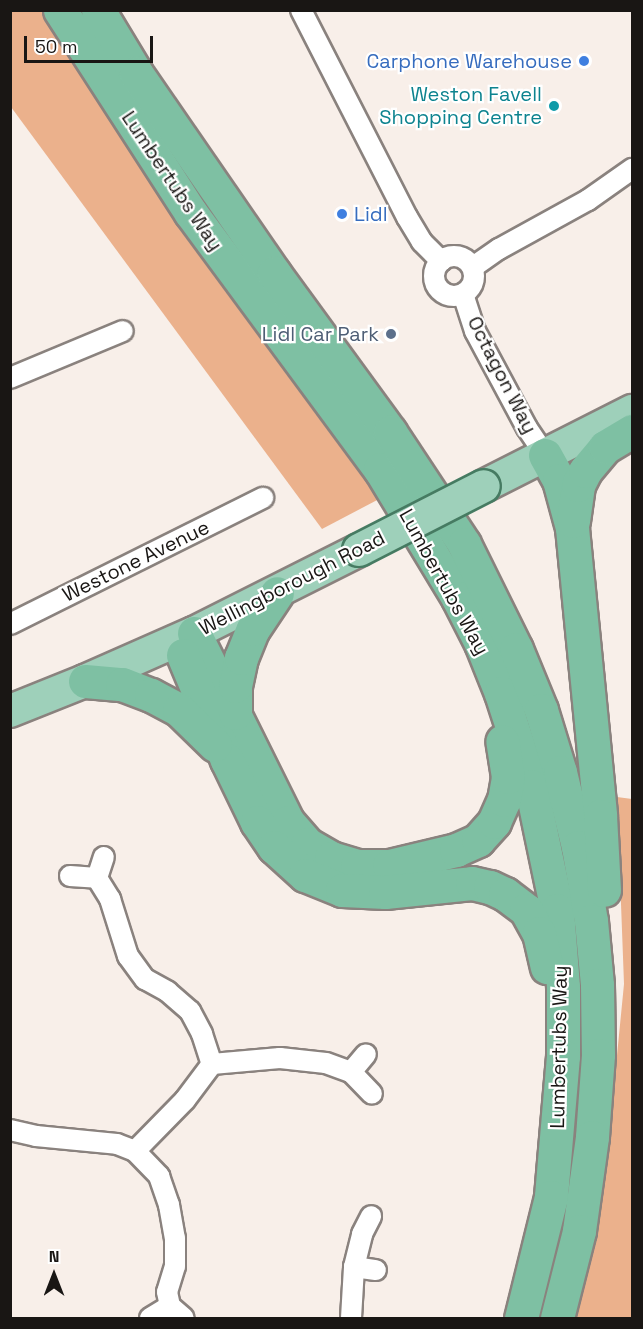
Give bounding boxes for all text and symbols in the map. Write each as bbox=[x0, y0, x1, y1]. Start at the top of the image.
scale bar bbox=[27, 24, 156, 62]
text: 50 m bbox=[35, 35, 77, 58]
place label: Carphone Warehouse bbox=[366, 49, 572, 73]
marker: Carphone Warehouse bbox=[577, 54, 591, 68]
place label: Weston Favell Shopping Centre bbox=[379, 83, 542, 130]
marker: Weston Favell Shopping Centre bbox=[547, 99, 561, 113]
street label: Lumbertubs Way bbox=[116, 107, 228, 255]
place label: Lidl bbox=[354, 202, 388, 226]
marker: Lidl bbox=[335, 207, 349, 221]
street label: Octagon Way bbox=[462, 312, 542, 438]
place label: Lidl Car Park bbox=[262, 322, 379, 346]
marker: Lidl Car Park bbox=[384, 327, 398, 341]
street label: Lumbertubs Way bbox=[394, 505, 494, 659]
street label: Westone Avenue bbox=[59, 515, 213, 607]
street label: Wellingborough Road bbox=[195, 526, 389, 640]
street label: Lumbertubs Way bbox=[546, 965, 572, 1129]
north arrow bbox=[24, 1245, 84, 1305]
text: N bbox=[49, 1246, 59, 1267]

